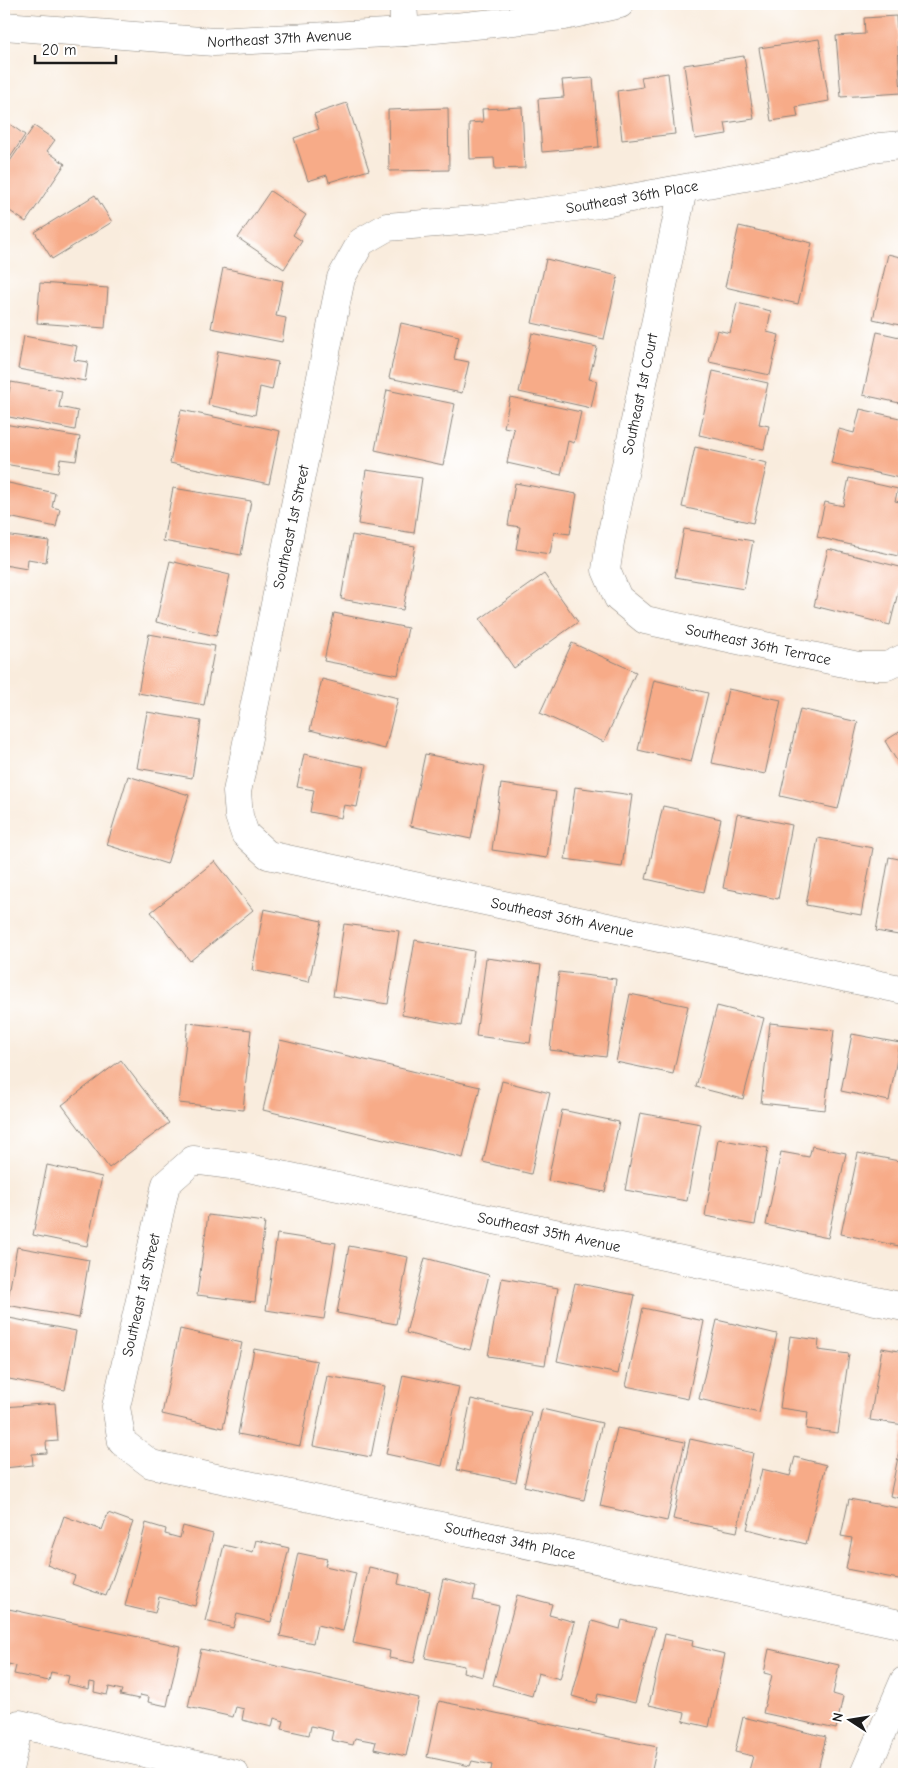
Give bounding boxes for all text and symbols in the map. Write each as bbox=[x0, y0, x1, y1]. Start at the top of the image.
street label: Northeast 37th Avenue bbox=[206, 26, 353, 51]
scale bar bbox=[35, 32, 116, 64]
text: 20 m bbox=[42, 41, 76, 59]
street label: Southeast 36th Place bbox=[564, 176, 700, 218]
street label: Southeast 1st Court bbox=[618, 331, 662, 456]
street label: Southeast 1st Street bbox=[269, 463, 313, 591]
street label: Southeast 36th Terrace bbox=[684, 620, 833, 669]
street label: Southeast 36th Avenue bbox=[489, 894, 636, 942]
street label: Southeast 35th Avenue bbox=[476, 1208, 623, 1256]
street label: Southeast 1st Street bbox=[118, 1231, 164, 1358]
street label: Southeast 34th Place bbox=[443, 1518, 578, 1564]
north arrow bbox=[826, 1696, 876, 1746]
text: N bbox=[829, 1711, 847, 1724]

